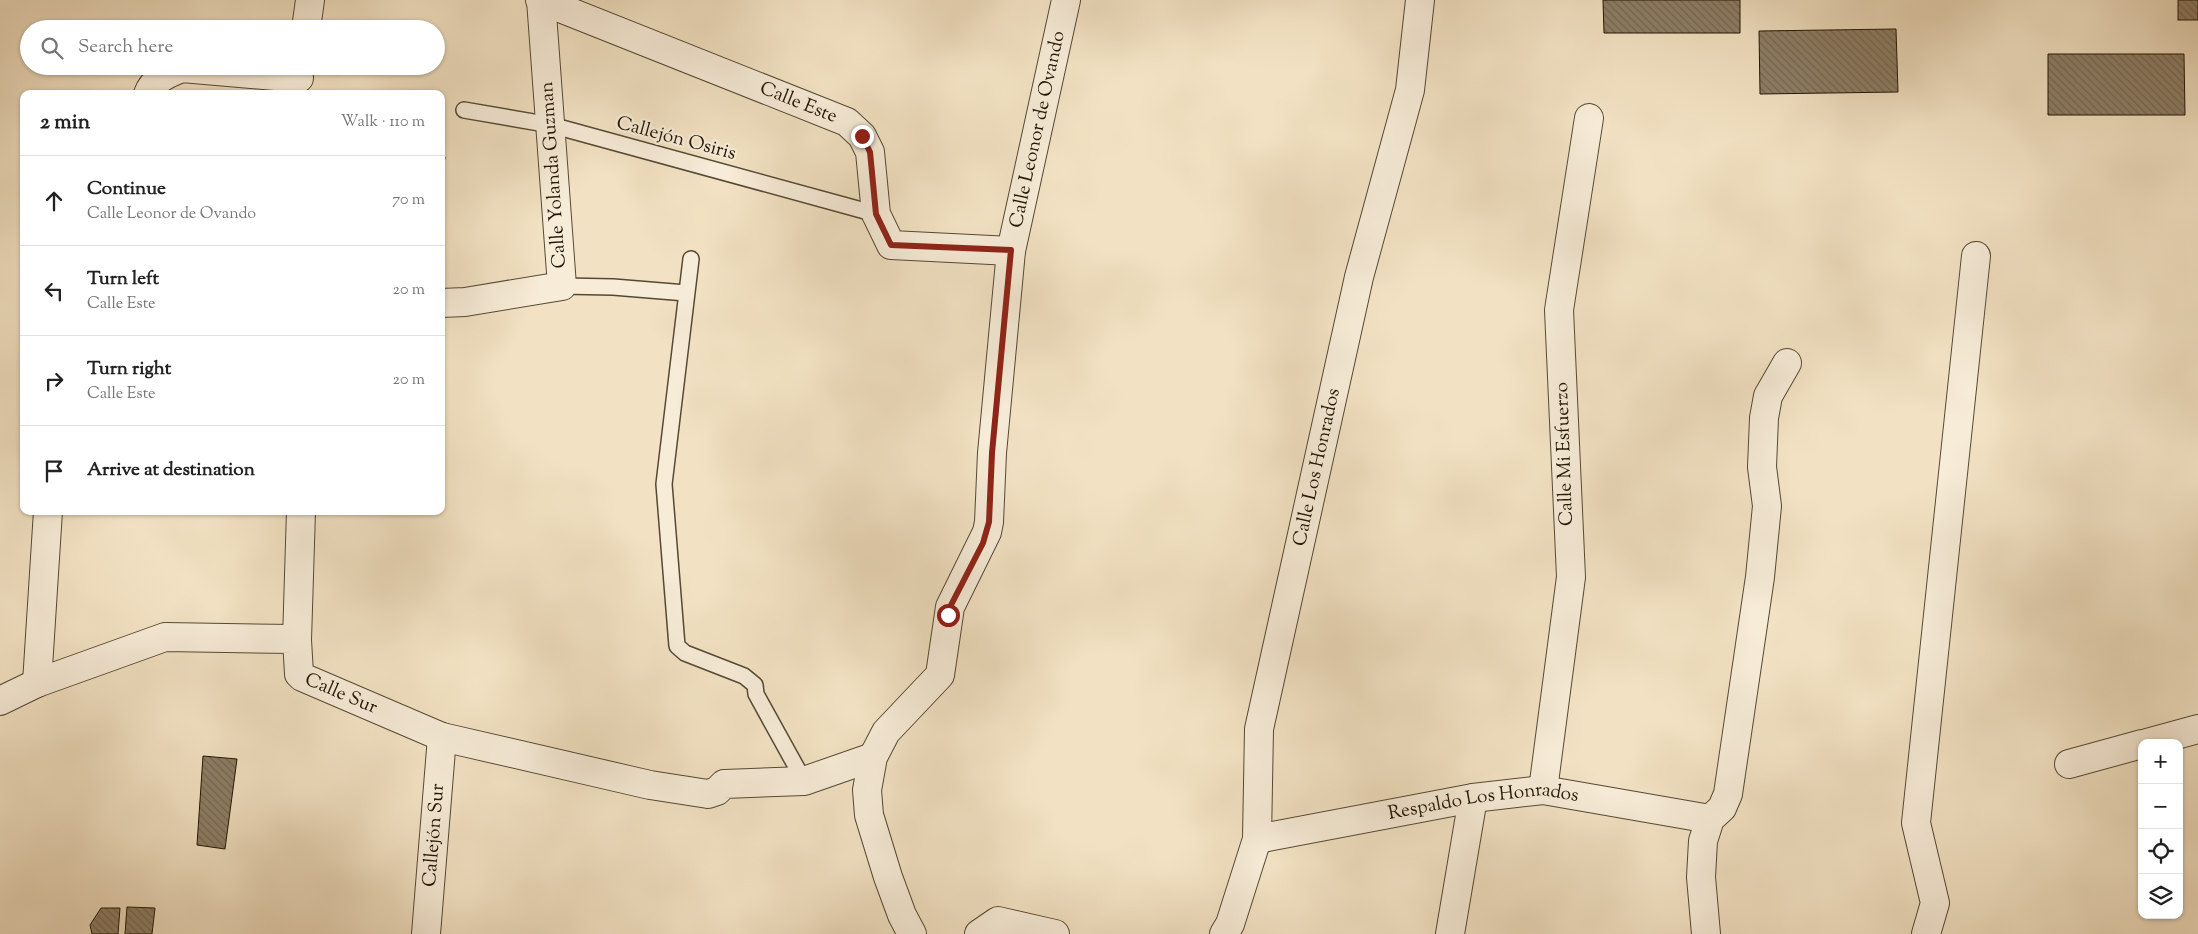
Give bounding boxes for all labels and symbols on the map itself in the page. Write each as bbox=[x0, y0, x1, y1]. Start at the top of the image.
street label: Calle Leonor de Ovando bbox=[1003, 28, 1072, 231]
street label: Calle Este bbox=[755, 75, 841, 130]
street label: Calle Yolanda Guzman bbox=[534, 81, 574, 269]
street label: Callejón Osiris bbox=[613, 110, 739, 168]
route end bbox=[851, 125, 874, 148]
street label: Calle Mi Esfuerzo bbox=[1549, 382, 1581, 526]
street label: Calle Los Honrados bbox=[1286, 386, 1348, 549]
route start bbox=[937, 604, 960, 627]
street label: Calle Sur bbox=[300, 666, 381, 721]
street label: Respaldo Los Honrados bbox=[1386, 777, 1581, 827]
street label: Callejón Sur bbox=[416, 783, 452, 888]

